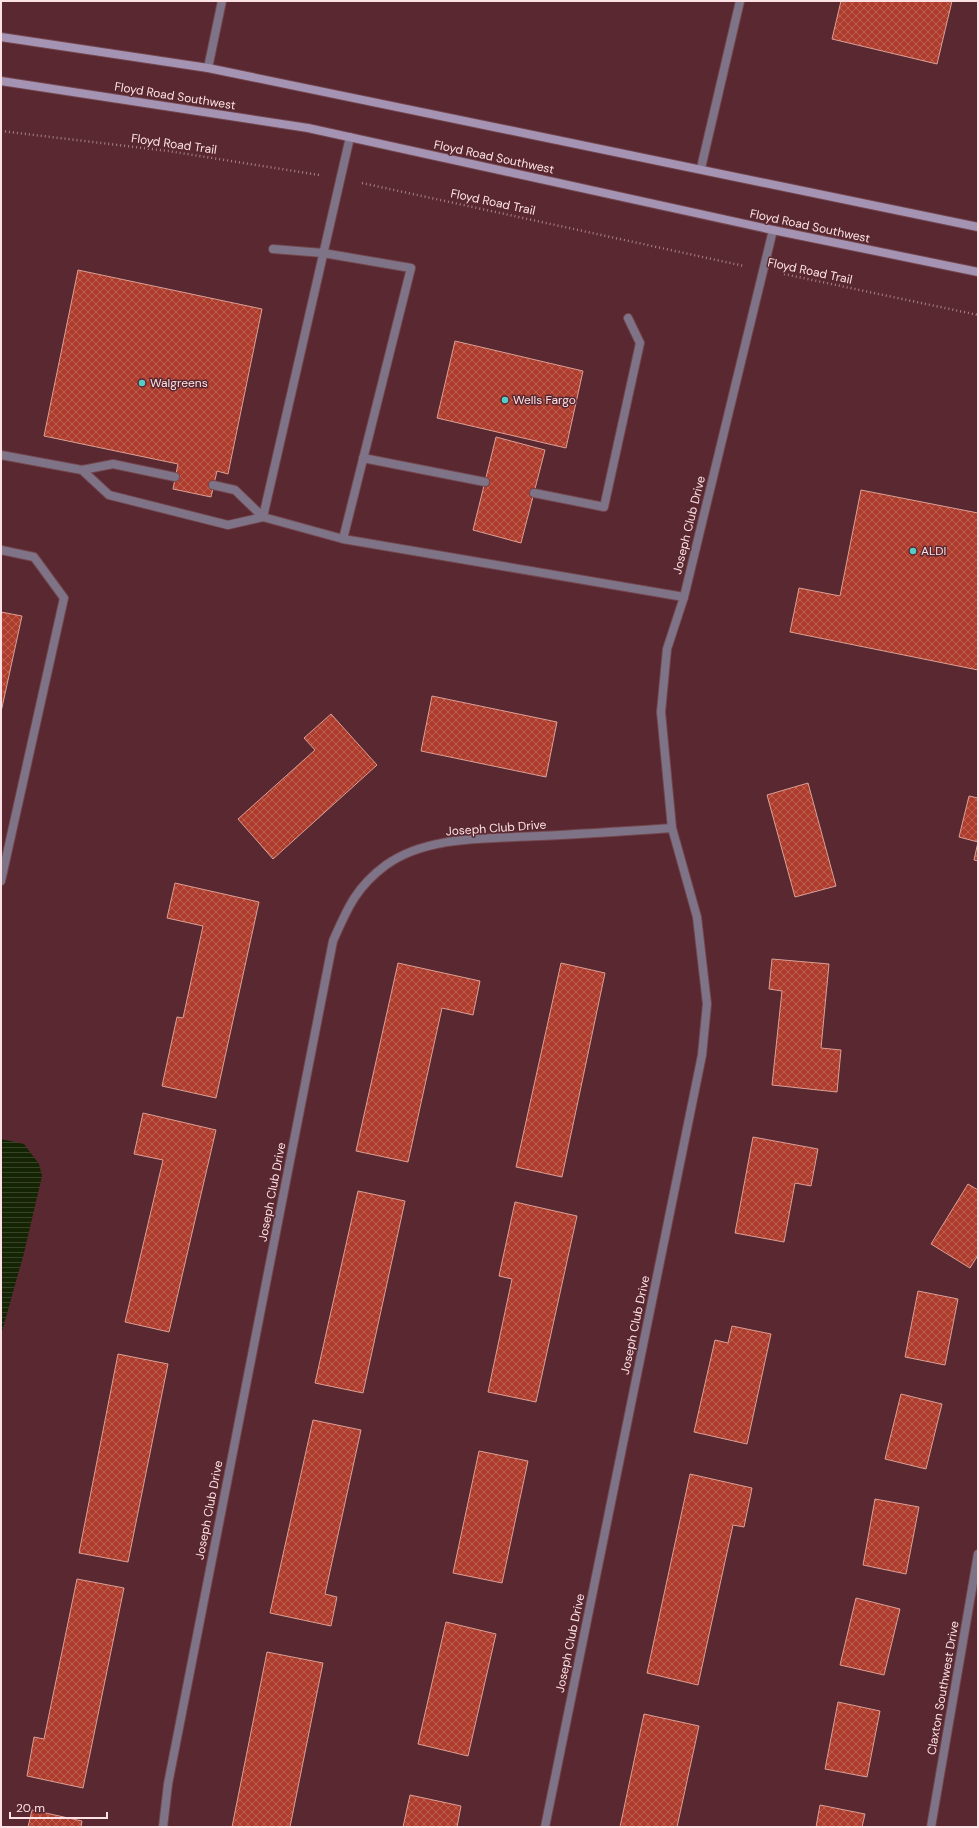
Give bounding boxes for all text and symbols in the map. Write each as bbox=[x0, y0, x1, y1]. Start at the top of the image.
street label: Floyd Road Southwest bbox=[113, 79, 237, 114]
street label: Floyd Road Trail bbox=[130, 130, 218, 158]
street label: Floyd Road Southwest bbox=[432, 136, 556, 178]
street label: Floyd Road Trail bbox=[449, 185, 537, 219]
street label: Floyd Road Southwest bbox=[748, 205, 872, 247]
street label: Floyd Road Trail bbox=[766, 254, 854, 288]
place label: Walgreens bbox=[150, 375, 208, 391]
marker: Walgreens bbox=[137, 378, 147, 388]
place label: Wells Fargo bbox=[513, 392, 576, 408]
marker: Wells Fargo bbox=[500, 395, 510, 405]
street label: Joseph Club Drive bbox=[669, 474, 709, 576]
place label: ALDI bbox=[921, 543, 946, 559]
marker: ALDI bbox=[908, 546, 918, 556]
street label: Joseph Club Drive bbox=[445, 816, 547, 839]
street label: Joseph Club Drive bbox=[255, 1141, 290, 1243]
street label: Joseph Club Drive bbox=[617, 1274, 653, 1376]
street label: Joseph Club Drive bbox=[192, 1459, 227, 1561]
street label: Joseph Club Drive bbox=[552, 1592, 588, 1694]
street label: Claxton Southwest Drive bbox=[923, 1620, 963, 1756]
scale bar bbox=[10, 1794, 107, 1820]
text: 20 m bbox=[16, 1800, 45, 1816]

